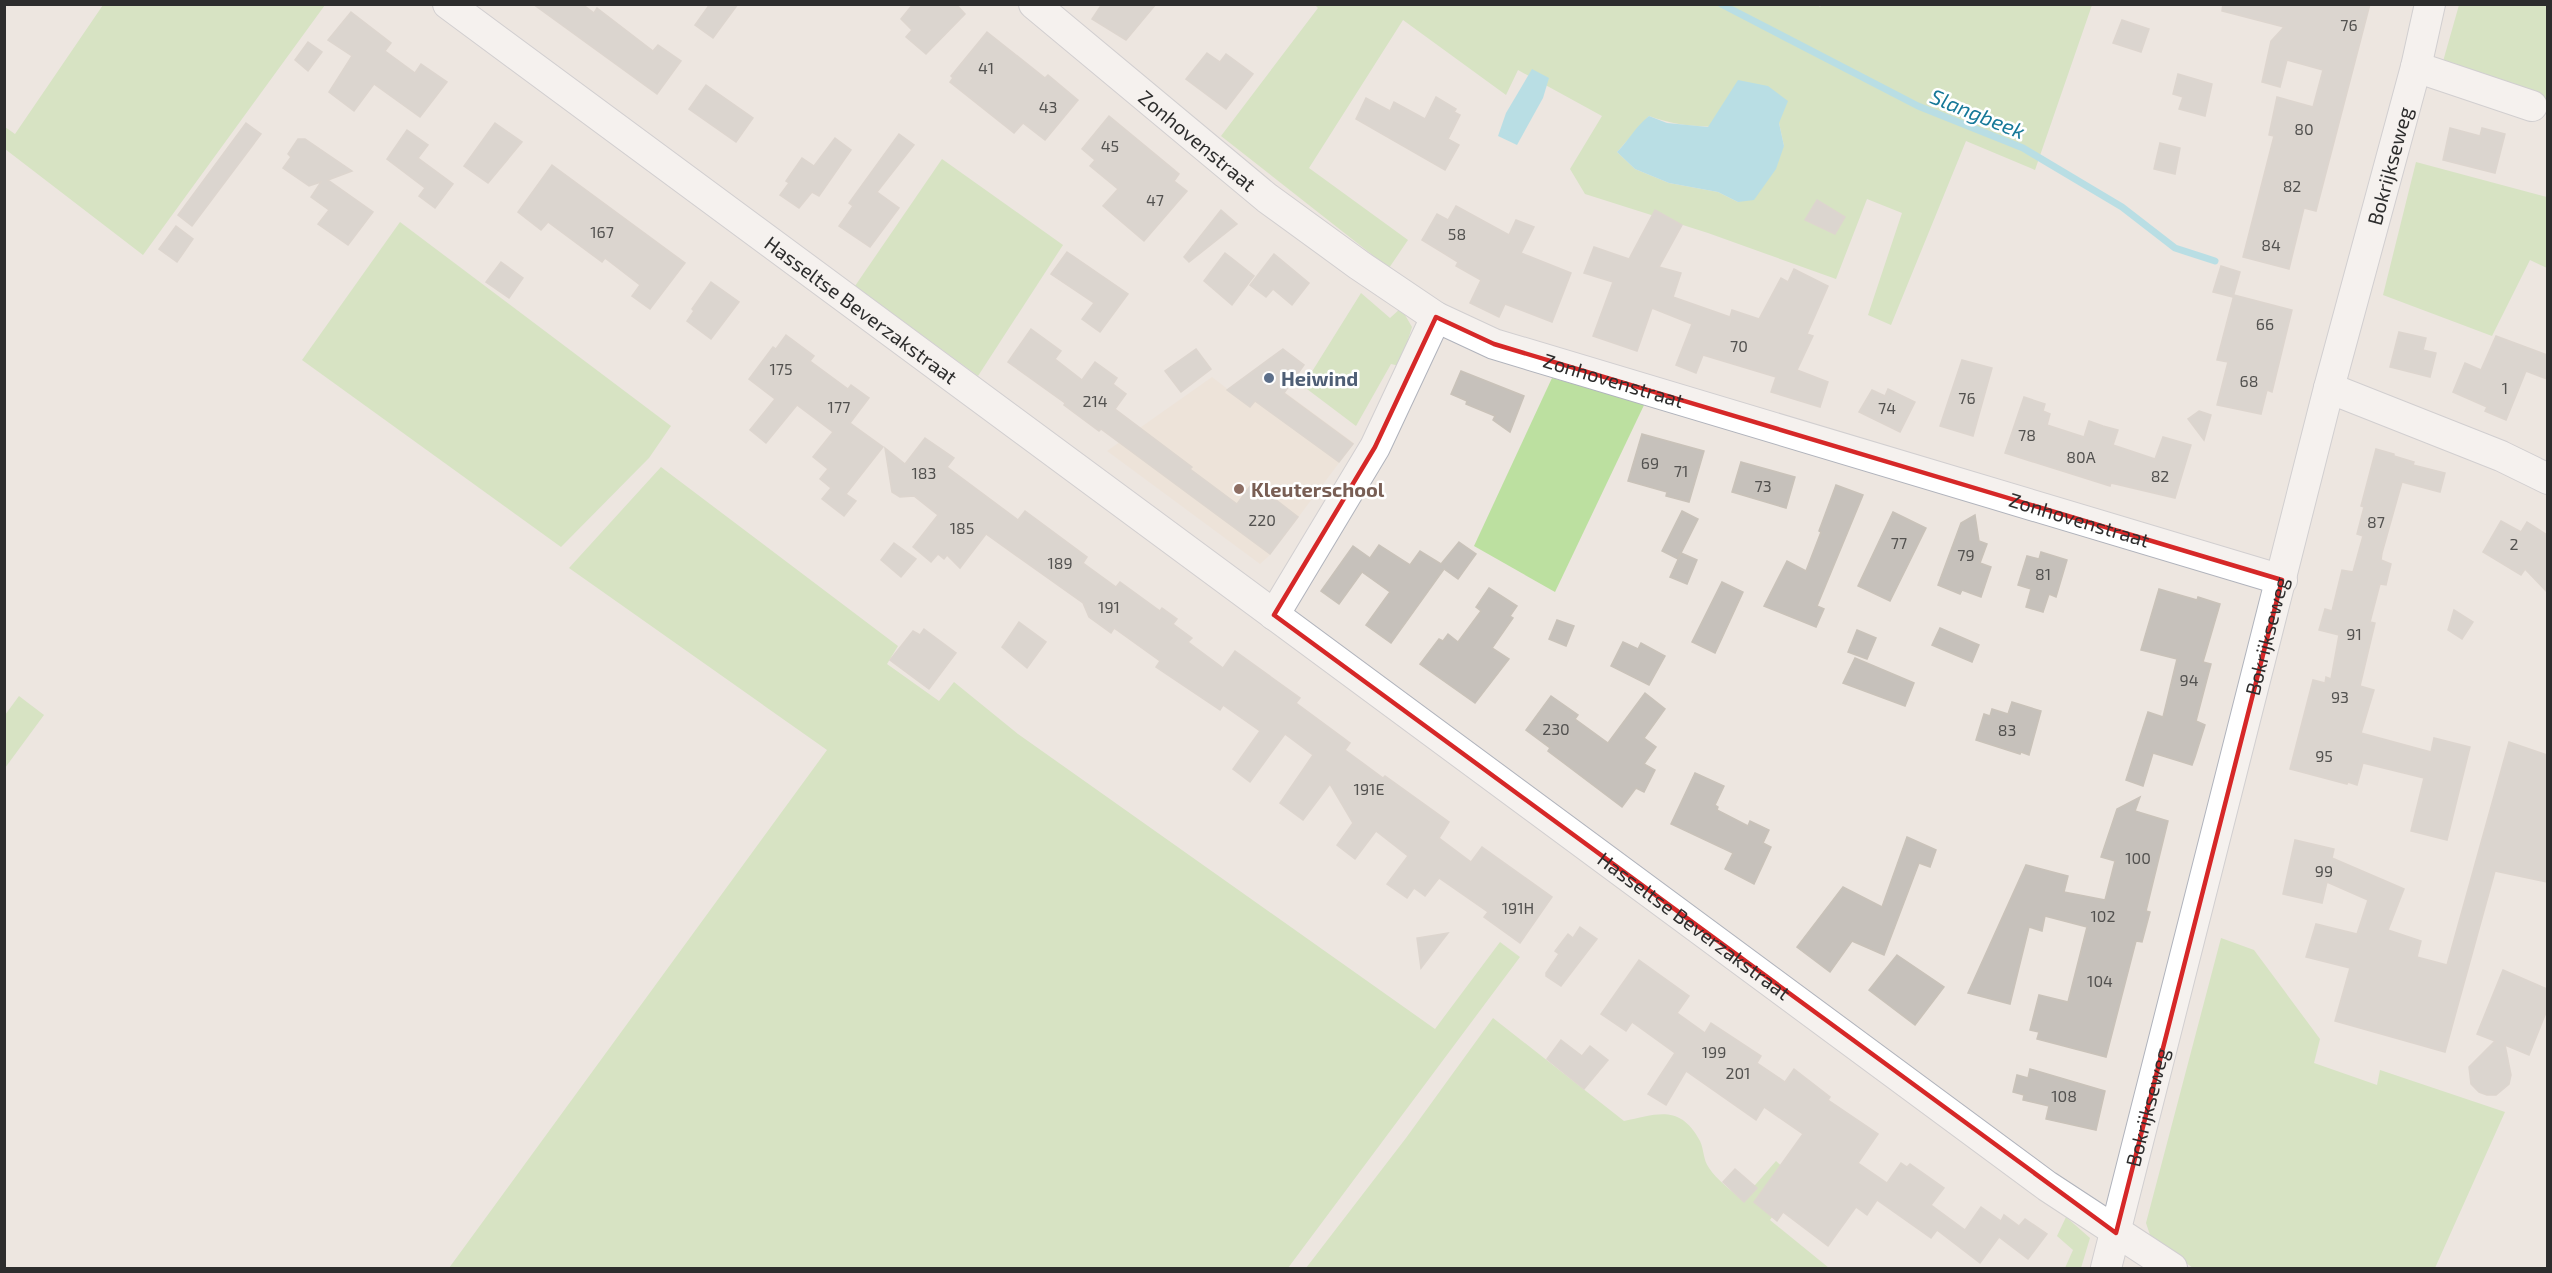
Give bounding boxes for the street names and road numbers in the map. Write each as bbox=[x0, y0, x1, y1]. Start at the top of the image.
street label: Zonhovenstraat bbox=[1134, 85, 1262, 196]
street label: Bokrijkseweg bbox=[2362, 104, 2417, 228]
street label: Hasseltse Beverzakstraat bbox=[760, 231, 963, 389]
street label: Zonhovenstraat bbox=[1541, 348, 1687, 412]
street label: Zonhovenstraat bbox=[2006, 487, 2153, 552]
street label: Bokrijkseweg bbox=[2240, 574, 2293, 698]
street label: Hasseltse Beverzakstraat bbox=[1593, 846, 1796, 1005]
street label: Bokrijkseweg bbox=[2120, 1045, 2173, 1169]

